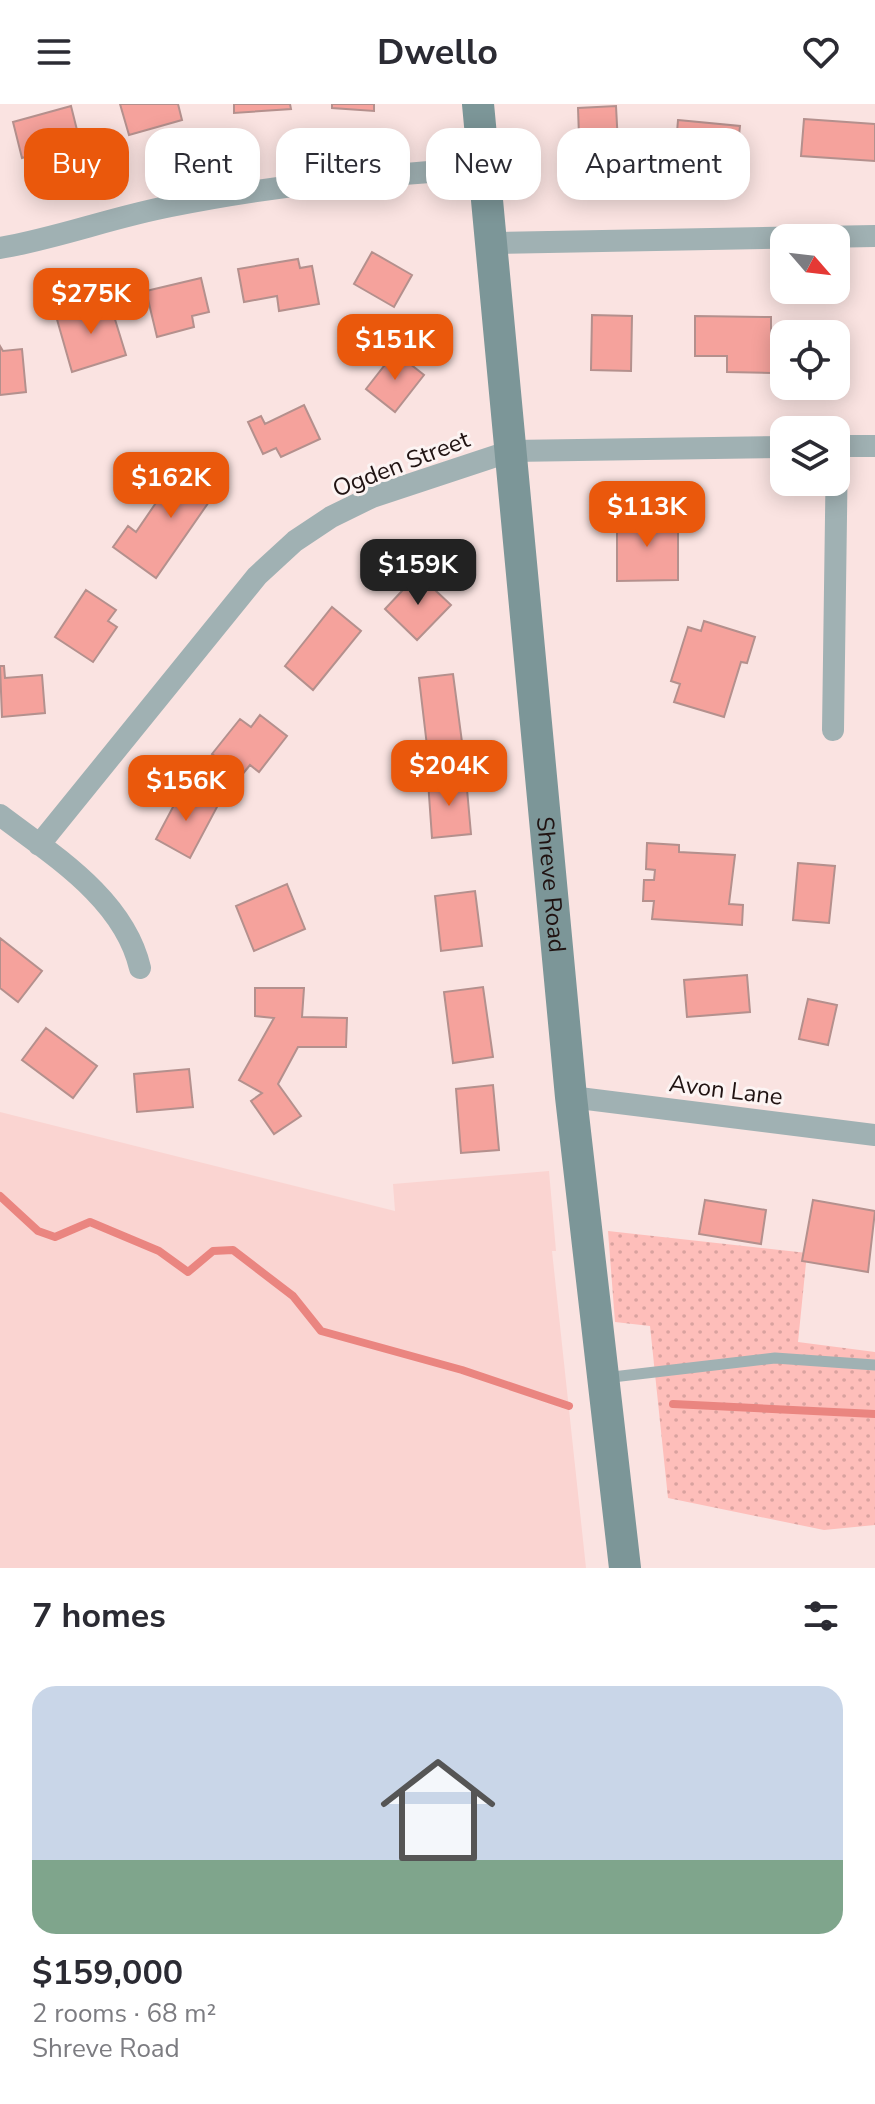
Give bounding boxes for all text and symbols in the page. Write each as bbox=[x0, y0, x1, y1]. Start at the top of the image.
text: Dwello bbox=[377, 28, 498, 77]
icon: menu bbox=[32, 30, 76, 74]
icon: heart bbox=[799, 30, 843, 74]
chip: Buy bbox=[24, 128, 129, 200]
chip: Rent bbox=[145, 128, 260, 200]
chip: Filters bbox=[276, 128, 410, 200]
chip: New bbox=[426, 128, 541, 200]
chip: Apartment bbox=[557, 128, 750, 200]
north arrow bbox=[770, 224, 850, 304]
map controls bbox=[770, 224, 850, 496]
pin: $275K bbox=[35, 268, 147, 336]
text: $275K bbox=[51, 276, 131, 311]
pin: $151K bbox=[339, 314, 451, 382]
button: locate bbox=[770, 320, 850, 400]
text: $151K bbox=[355, 322, 435, 357]
button: layers bbox=[770, 416, 850, 496]
street label: Ogden Street bbox=[328, 423, 475, 505]
pin: $162K bbox=[115, 452, 227, 520]
text: $162K bbox=[131, 460, 211, 495]
pin: $113K bbox=[591, 481, 703, 549]
text: $113K bbox=[607, 489, 687, 524]
pin: $159K bbox=[362, 539, 474, 607]
text: $159K bbox=[378, 547, 458, 582]
pin: $204K bbox=[393, 740, 505, 808]
text: $204K bbox=[409, 748, 489, 783]
pin: $156K bbox=[130, 755, 242, 823]
text: $156K bbox=[146, 763, 226, 798]
street label: Shreve Road bbox=[529, 815, 573, 954]
street label: Avon Lane bbox=[667, 1067, 785, 1113]
text: 7 homes bbox=[32, 1593, 166, 1639]
icon: filters bbox=[799, 1594, 843, 1638]
icon: home bbox=[366, 1738, 510, 1882]
text: $159,000 bbox=[32, 1950, 183, 1996]
text: 2 rooms · 68 m² bbox=[32, 1996, 216, 2031]
text: Shreve Road bbox=[32, 2031, 180, 2066]

